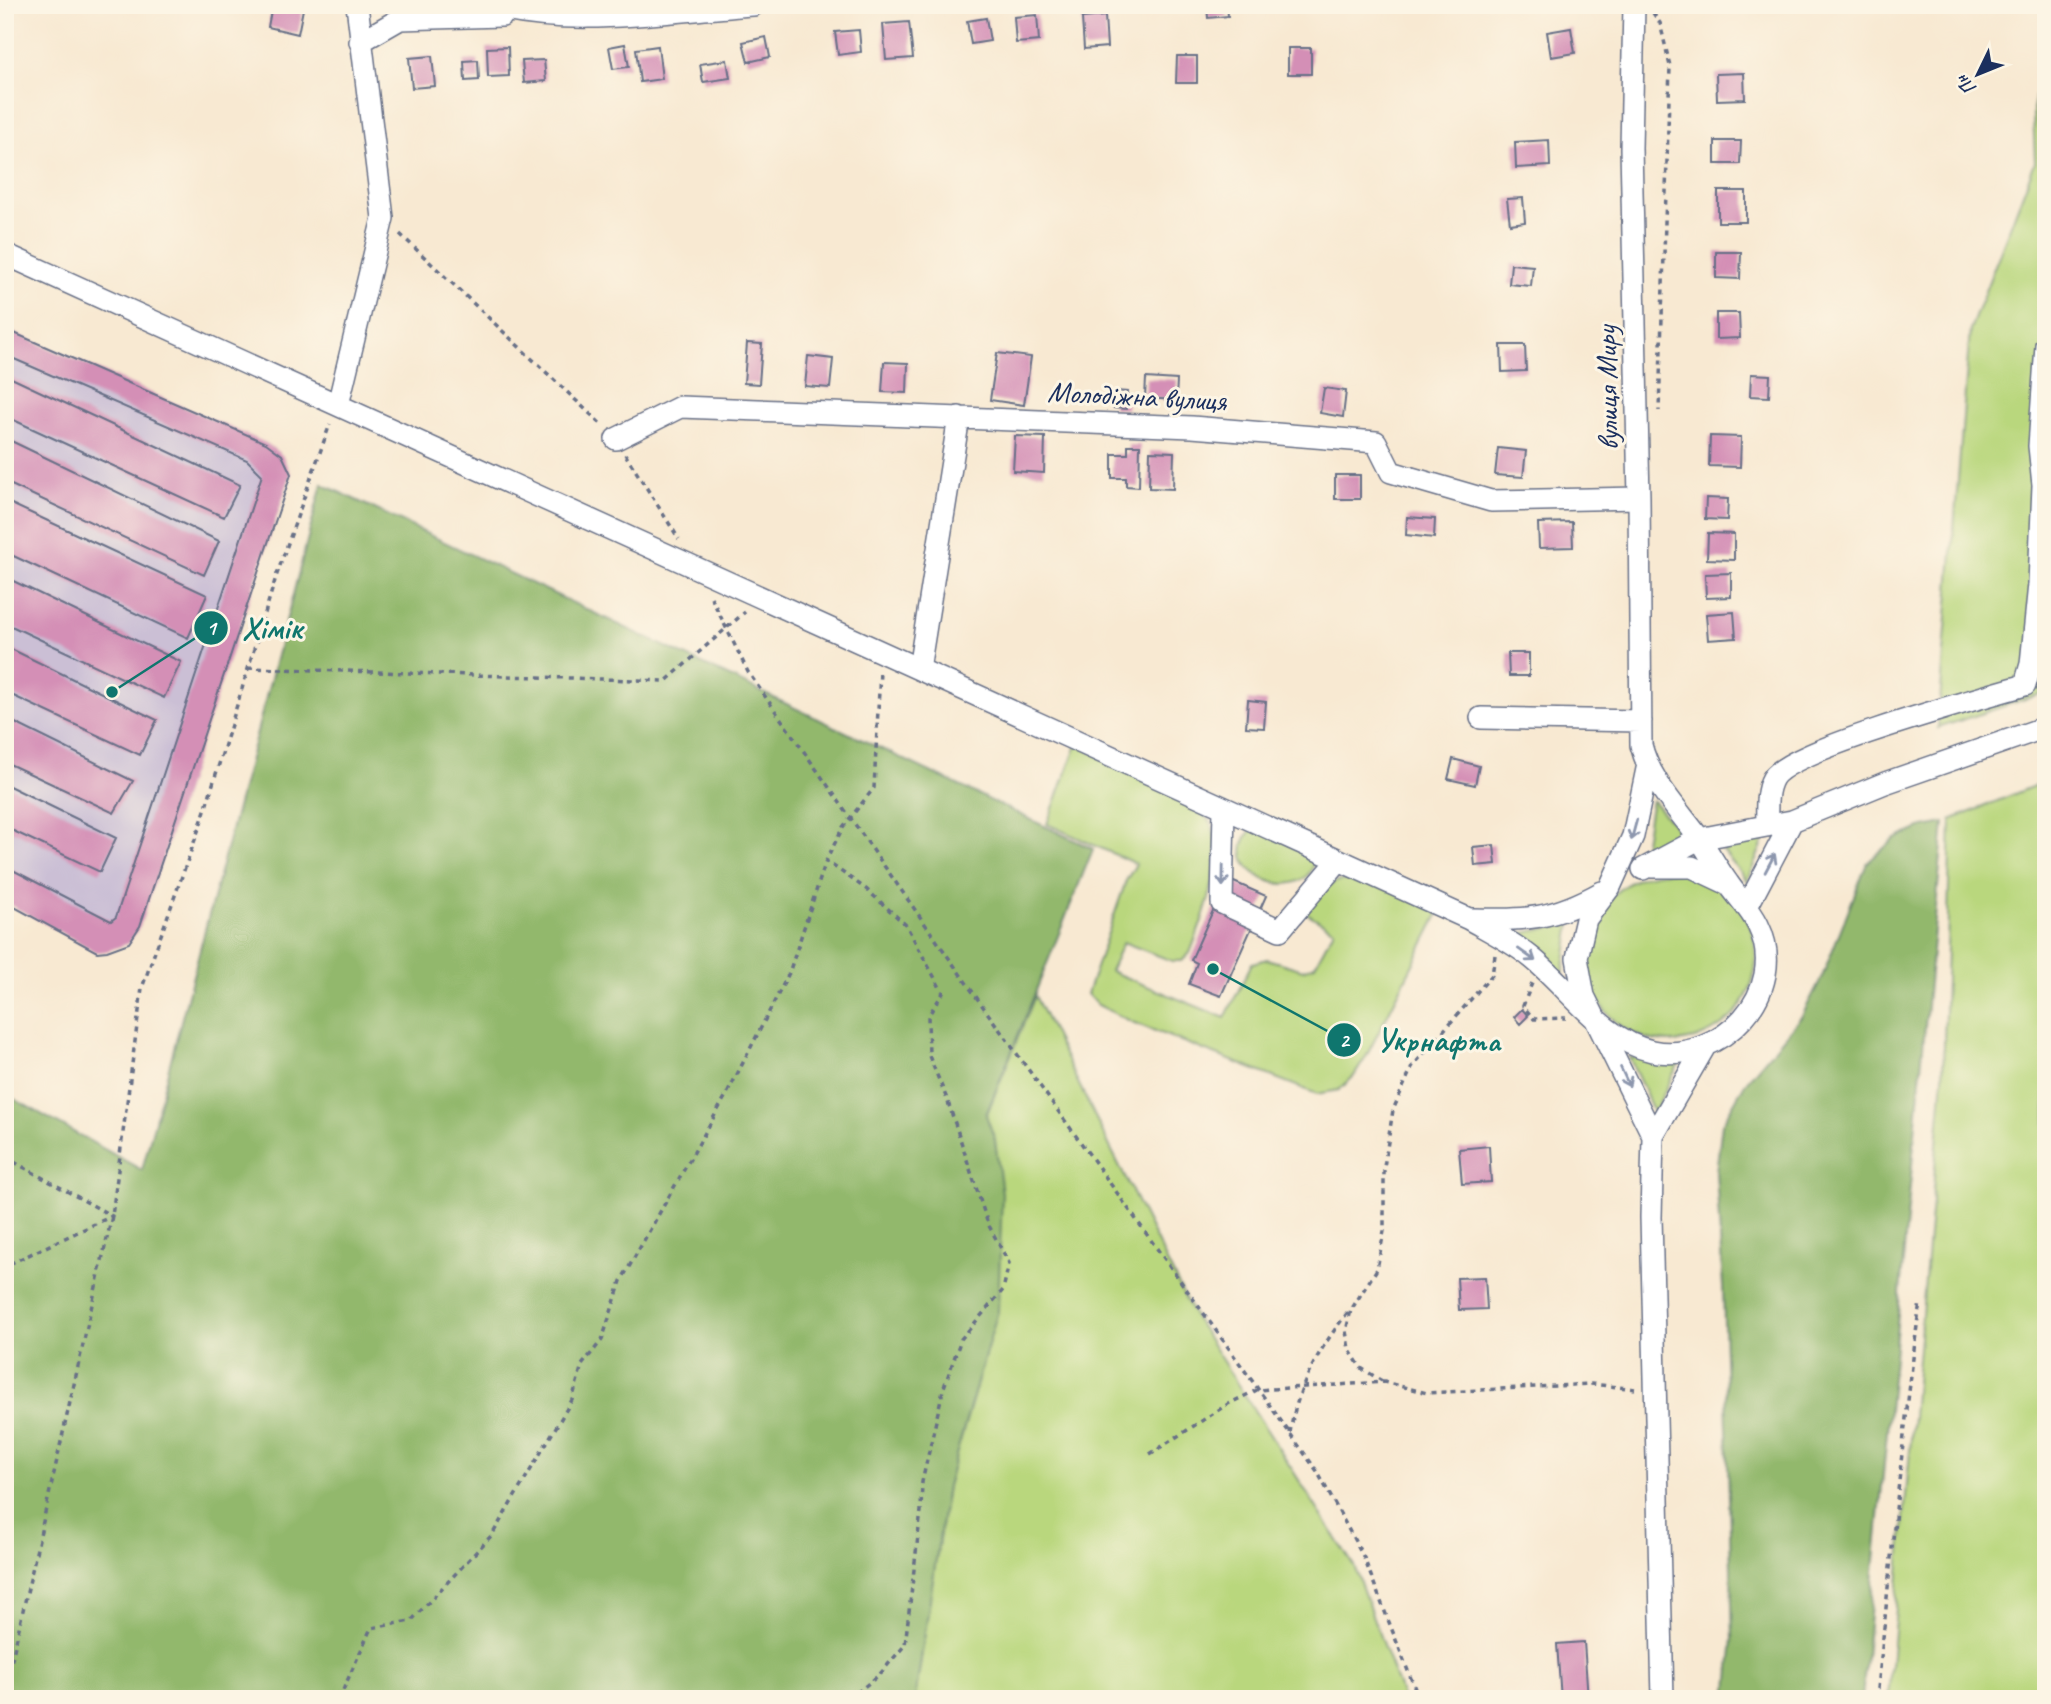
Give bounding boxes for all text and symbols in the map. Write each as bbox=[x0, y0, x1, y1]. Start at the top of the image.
north arrow bbox=[1942, 38, 2012, 108]
text: Пн bbox=[1950, 68, 1982, 100]
street label: вулиця Миру bbox=[1587, 324, 1627, 451]
street label: Молодіжна вулиця bbox=[1047, 372, 1229, 420]
callout: Хімік bbox=[193, 601, 316, 654]
text: Хімік bbox=[242, 608, 305, 649]
text: 1 bbox=[206, 615, 218, 641]
one-way arrow bbox=[1627, 818, 1640, 840]
one-way arrow bbox=[1764, 853, 1778, 874]
one-way arrow bbox=[1216, 864, 1229, 887]
one-way arrow bbox=[1517, 948, 1536, 962]
callout: Укрнафта bbox=[1326, 1013, 1514, 1066]
text: Укрнафта bbox=[1376, 1020, 1502, 1061]
text: 2 bbox=[1339, 1027, 1351, 1053]
one-way arrow bbox=[1619, 1066, 1632, 1087]

